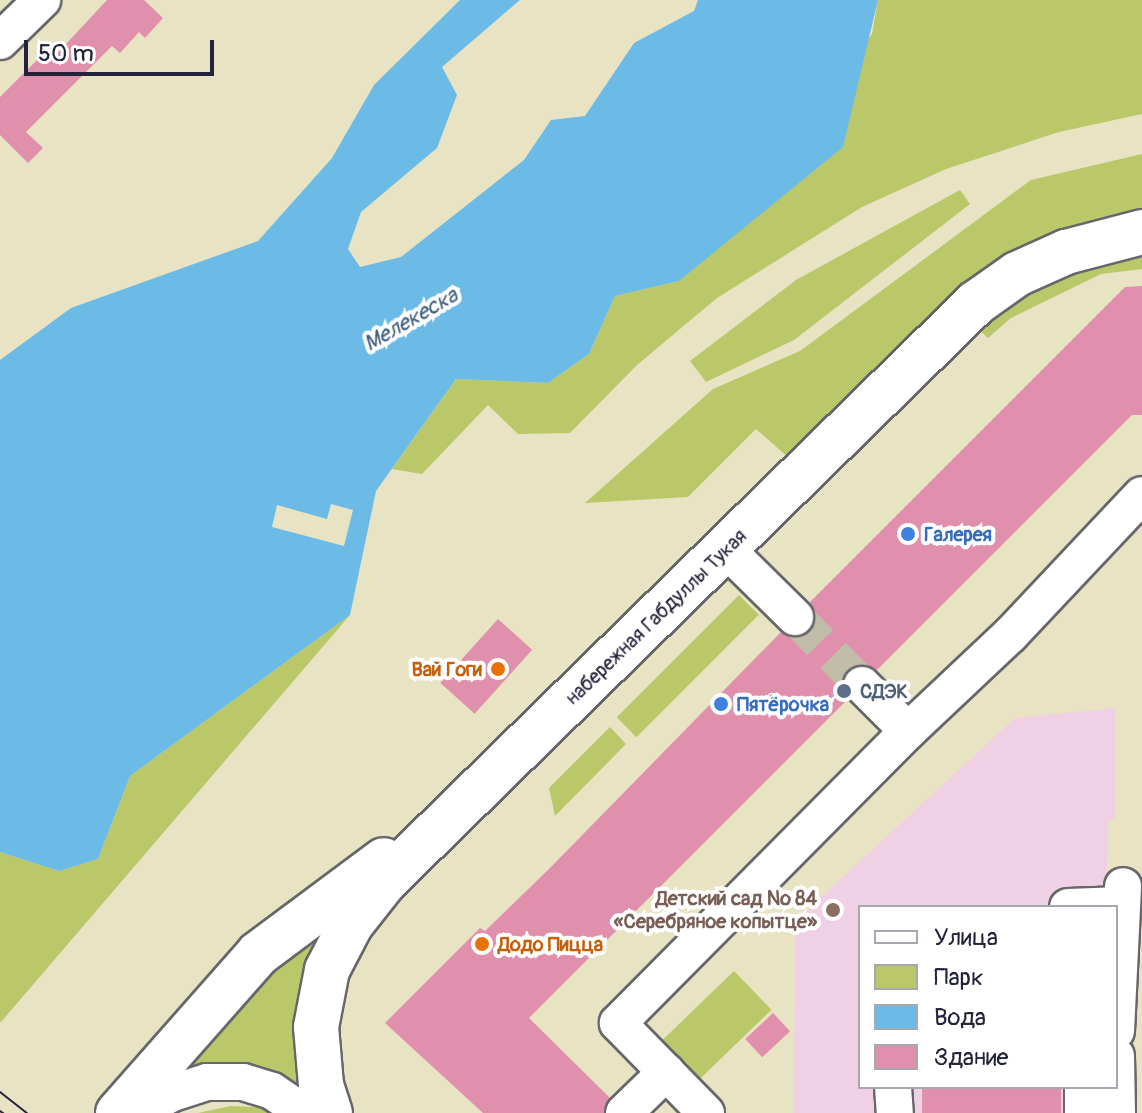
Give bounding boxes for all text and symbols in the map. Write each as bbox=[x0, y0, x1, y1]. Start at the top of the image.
scale bar bbox=[28, 24, 218, 74]
text: 50 m bbox=[38, 39, 94, 68]
water label: Мелекеска bbox=[359, 283, 463, 357]
place label: Галерея bbox=[924, 522, 992, 546]
street label: набережная Габдуллы Тукая bbox=[561, 524, 751, 710]
marker: Галерея bbox=[899, 525, 917, 543]
place label: Вай Гоги bbox=[411, 657, 482, 681]
marker: Вай Гоги bbox=[489, 660, 507, 678]
place label: СДЭК bbox=[860, 679, 908, 703]
marker: СДЭК bbox=[835, 682, 853, 700]
place label: Пятёрочка bbox=[737, 692, 829, 716]
marker: Пятёрочка bbox=[712, 695, 730, 713]
place label: Детский сад № 84 «Серебряное копытце» bbox=[614, 886, 817, 933]
marker: Детский сад № 84 «Серебряное копытце» bbox=[824, 901, 842, 919]
legend bbox=[858, 905, 1118, 1089]
text: Улица bbox=[934, 923, 998, 952]
place label: Додо Пицца bbox=[498, 932, 603, 956]
marker: Додо Пицца bbox=[473, 935, 491, 953]
text: Парк bbox=[934, 963, 983, 992]
text: Вода bbox=[934, 1003, 986, 1032]
text: Здание bbox=[934, 1043, 1008, 1072]

